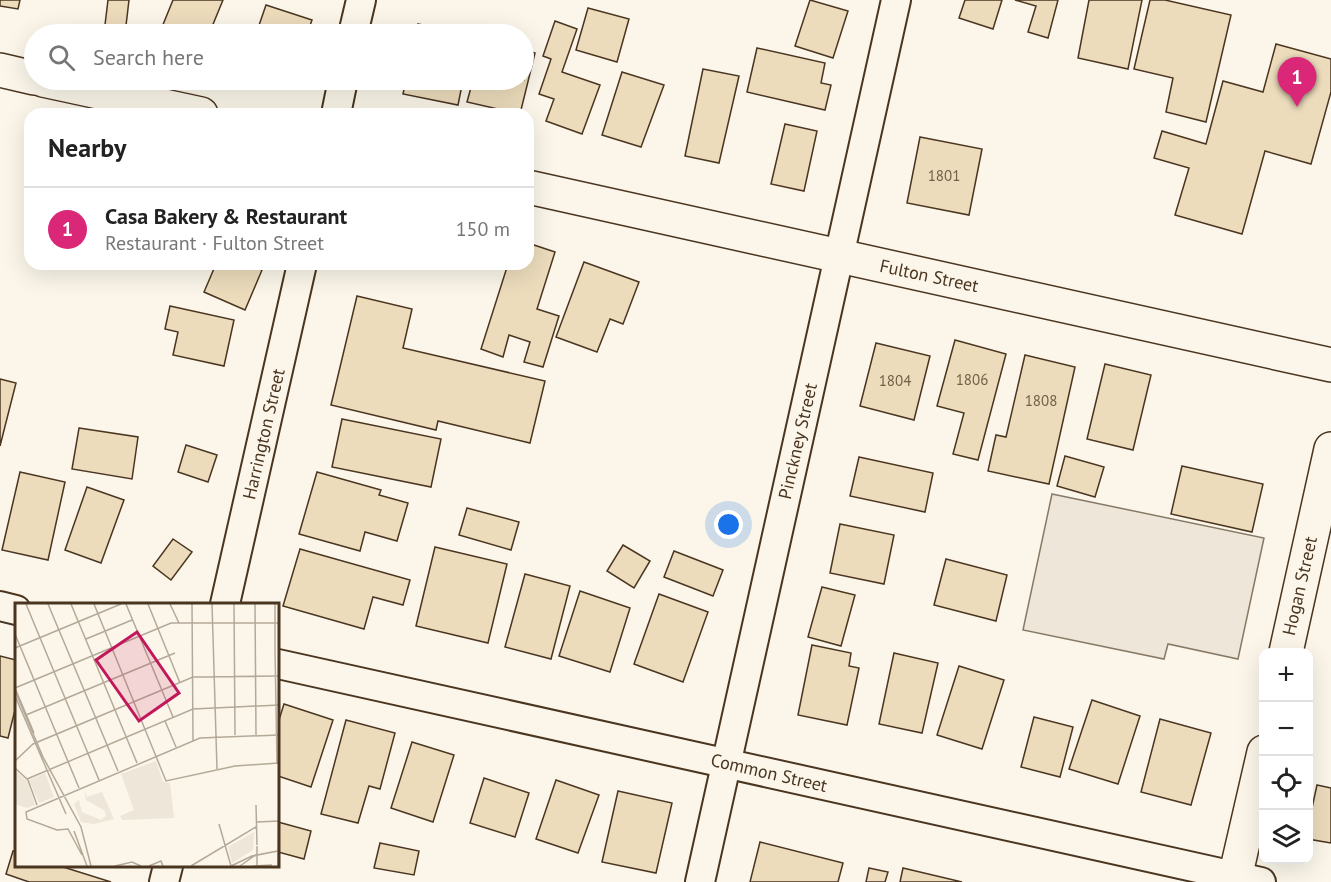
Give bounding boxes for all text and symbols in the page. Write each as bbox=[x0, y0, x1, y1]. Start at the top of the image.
search box bbox=[24, 24, 534, 90]
icon: search bbox=[45, 41, 78, 74]
text: Search here bbox=[93, 43, 204, 71]
pin: 1 bbox=[1278, 57, 1316, 107]
text: Nearby bbox=[48, 131, 126, 164]
house number: 1801 bbox=[928, 166, 960, 185]
text: Casa Bakery & Restaurant bbox=[105, 202, 347, 230]
text: 1 bbox=[62, 216, 73, 242]
text: 150 m bbox=[456, 216, 510, 242]
text: Restaurant · Fulton Street bbox=[105, 230, 324, 256]
street label: Fulton Street bbox=[878, 254, 981, 297]
street label: Harrington Street bbox=[237, 366, 290, 502]
house number: 1806 bbox=[956, 370, 988, 389]
house number: 1804 bbox=[879, 371, 911, 390]
street label: Pinckney Street bbox=[773, 381, 822, 501]
house number: 1808 bbox=[1025, 391, 1057, 410]
your location bbox=[714, 510, 743, 539]
street label: Hogan Street bbox=[1277, 534, 1322, 638]
inset map bbox=[15, 603, 279, 867]
map controls bbox=[1259, 648, 1313, 864]
button: + bbox=[1259, 648, 1313, 702]
button: − bbox=[1259, 702, 1313, 756]
street label: Common Street bbox=[709, 748, 830, 797]
button: locate bbox=[1259, 756, 1313, 810]
button: layers bbox=[1259, 810, 1313, 864]

